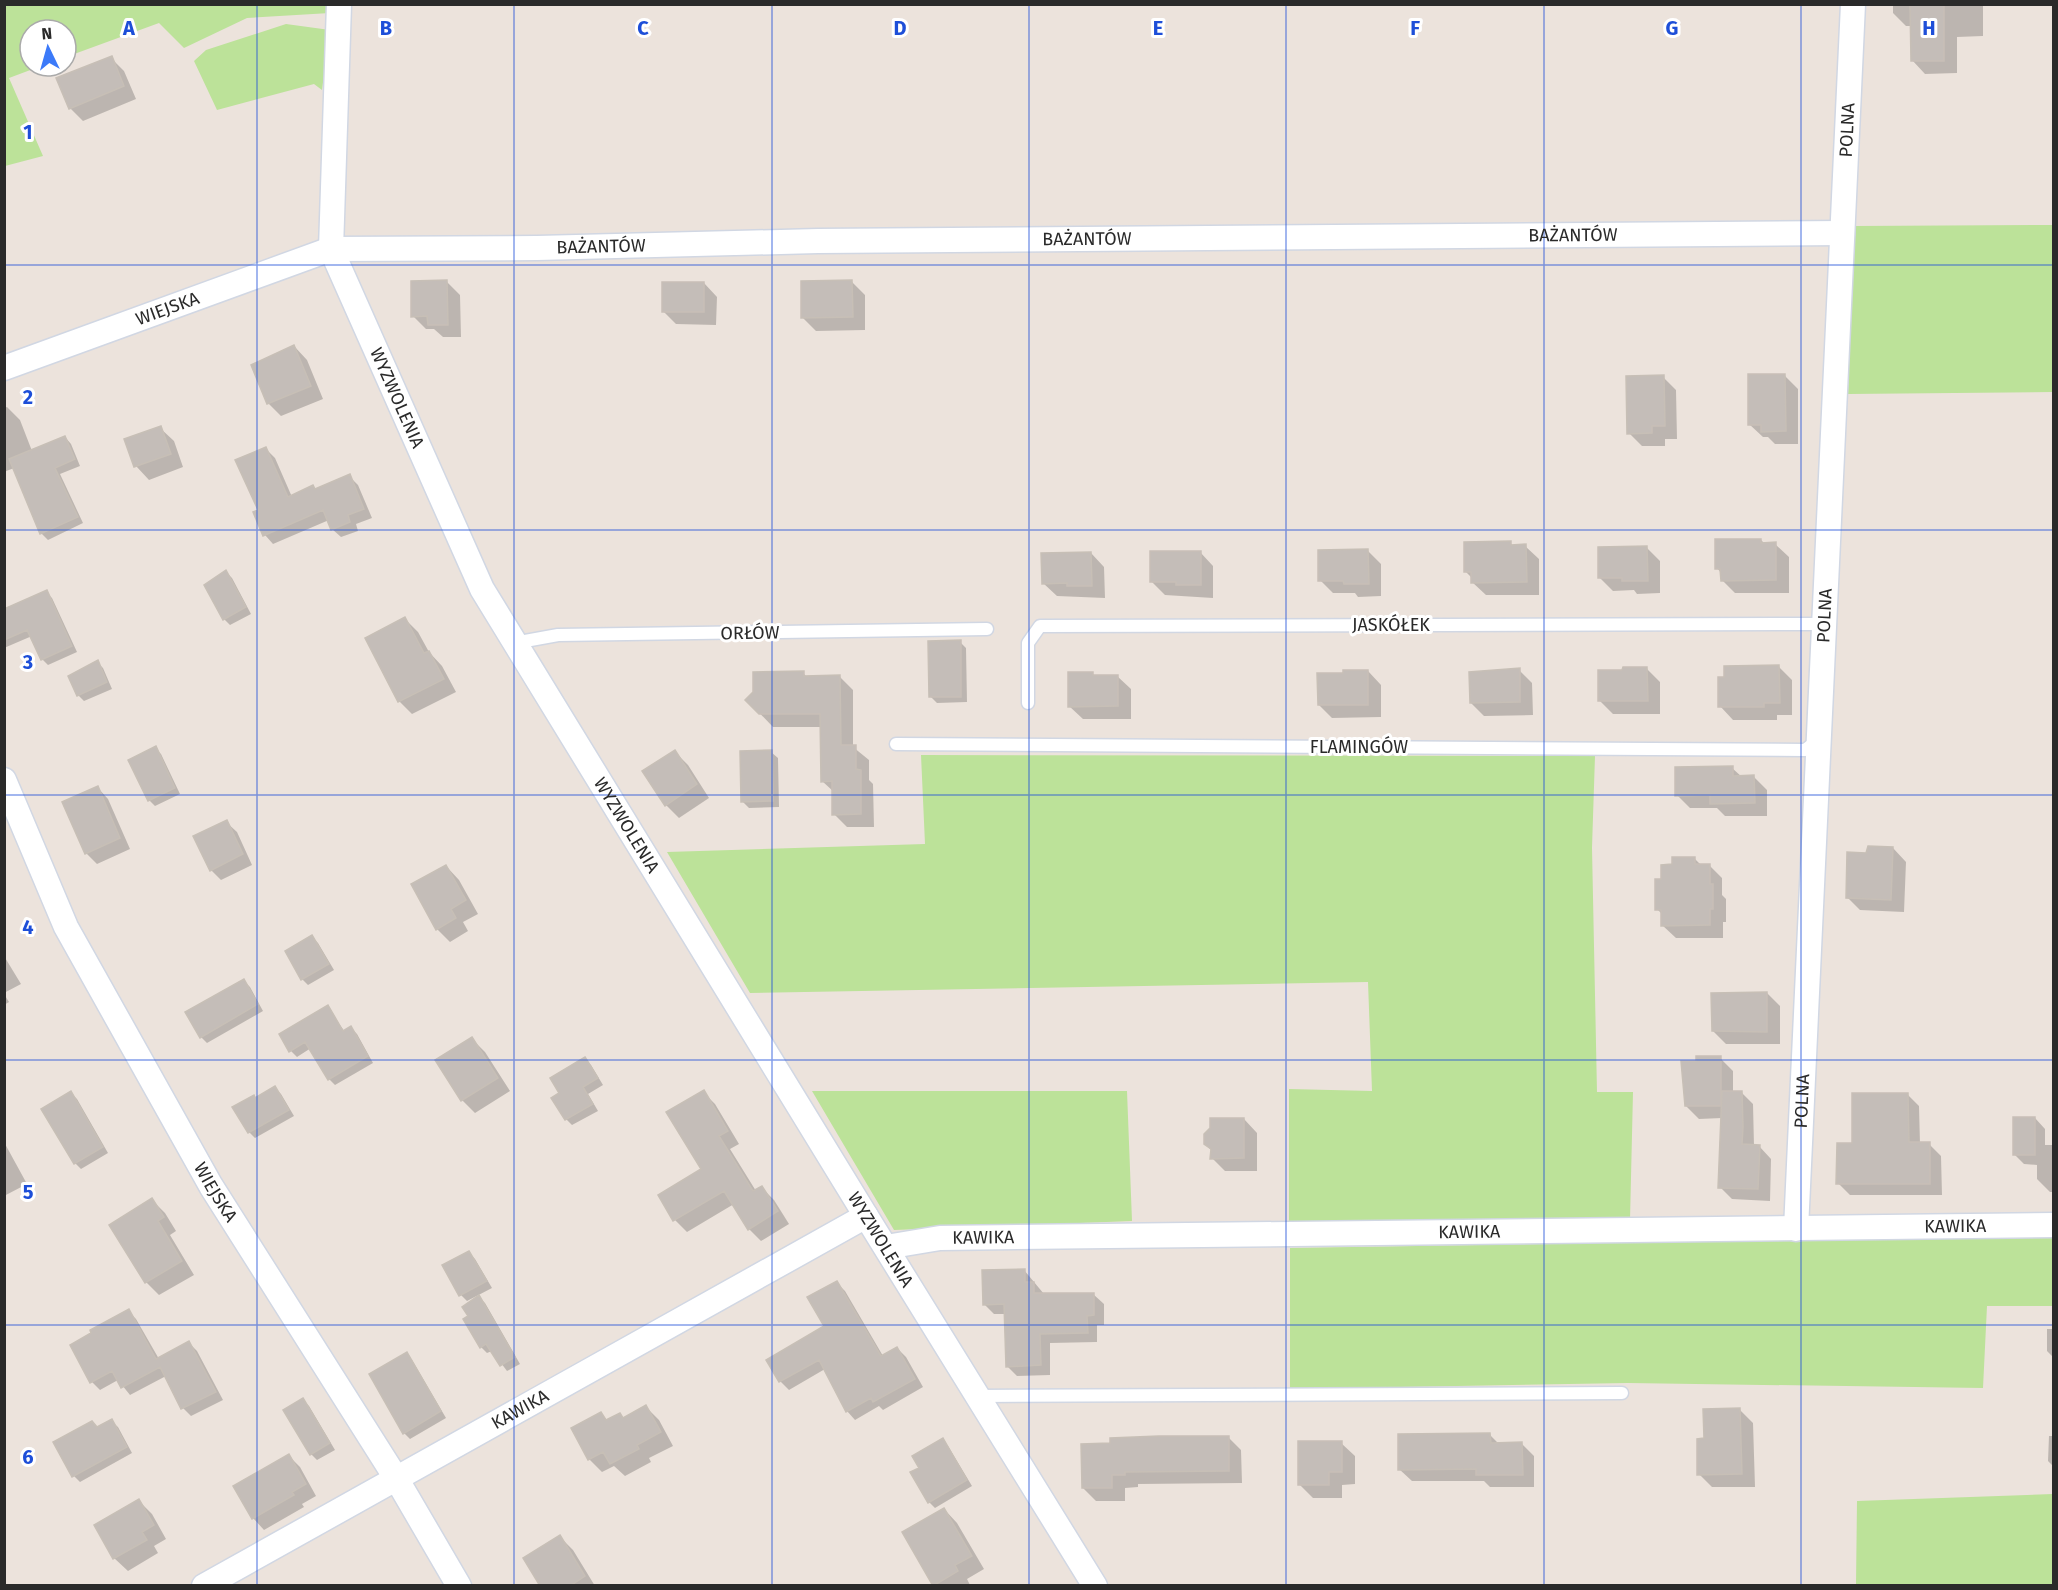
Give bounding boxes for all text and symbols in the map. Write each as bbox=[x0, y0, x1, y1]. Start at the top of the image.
text: A bbox=[122, 16, 136, 40]
text: B bbox=[380, 16, 392, 40]
text: C bbox=[637, 16, 649, 40]
text: D bbox=[893, 16, 907, 40]
text: E bbox=[1153, 16, 1163, 40]
text: F bbox=[1410, 16, 1420, 40]
text: G bbox=[1666, 16, 1678, 40]
text: H bbox=[1922, 16, 1936, 40]
north arrow bbox=[18, 18, 78, 78]
text: N bbox=[41, 24, 53, 43]
street label: POLNA bbox=[1835, 102, 1859, 158]
text: 1 bbox=[23, 120, 33, 144]
street label: BAŻANTÓW bbox=[1528, 224, 1618, 246]
street label: BAŻANTÓW bbox=[1042, 228, 1132, 250]
street label: BAŻANTÓW bbox=[556, 234, 646, 259]
street label: WIEJSKA bbox=[133, 287, 203, 330]
street label: WYZWOLENIA bbox=[365, 344, 429, 452]
text: 2 bbox=[23, 385, 33, 409]
street label: POLNA bbox=[1812, 587, 1837, 643]
street label: JASKÓŁEK bbox=[1352, 614, 1430, 636]
street label: ORŁÓW bbox=[720, 621, 780, 645]
text: 3 bbox=[22, 650, 33, 674]
street label: FLAMINGÓW bbox=[1310, 736, 1408, 758]
street label: WYZWOLENIA bbox=[589, 773, 664, 877]
text: 4 bbox=[22, 915, 34, 939]
street label: POLNA bbox=[1790, 1073, 1814, 1129]
street label: WIEJSKA bbox=[189, 1159, 242, 1227]
text: 5 bbox=[23, 1180, 34, 1204]
street label: WYZWOLENIA bbox=[843, 1188, 919, 1292]
street label: KAWIKA bbox=[1924, 1215, 1987, 1238]
street label: KAWIKA bbox=[1438, 1220, 1501, 1243]
street label: KAWIKA bbox=[952, 1226, 1015, 1249]
street label: KAWIKA bbox=[488, 1384, 553, 1434]
text: 6 bbox=[22, 1445, 34, 1469]

